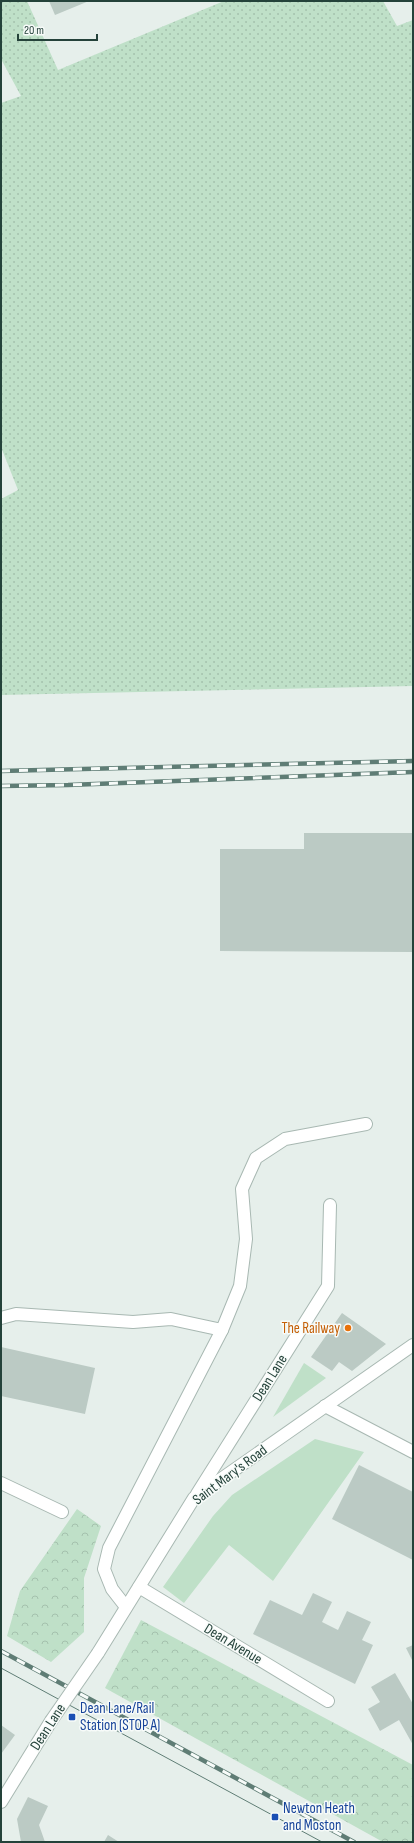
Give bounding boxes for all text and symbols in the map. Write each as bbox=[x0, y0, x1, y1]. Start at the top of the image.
scale bar bbox=[18, 16, 97, 42]
text: 20 m bbox=[24, 23, 44, 38]
place label: The Railway bbox=[281, 1319, 340, 1338]
marker: The Railway bbox=[343, 1323, 353, 1333]
street label: Dean Lane bbox=[248, 1351, 292, 1405]
street label: Saint Mary's Road bbox=[189, 1441, 271, 1509]
street label: Dean Avenue bbox=[200, 1619, 266, 1669]
place label: Dean Lane/Rail Station (STOP A) bbox=[80, 1699, 160, 1735]
street label: Dean Lane bbox=[26, 1700, 70, 1754]
marker: Dean Lane/Rail Station (STOP A) bbox=[67, 1712, 77, 1722]
place label: Newton Heath and Moston bbox=[283, 1799, 355, 1835]
marker: Newton Heath and Moston bbox=[270, 1812, 280, 1822]

